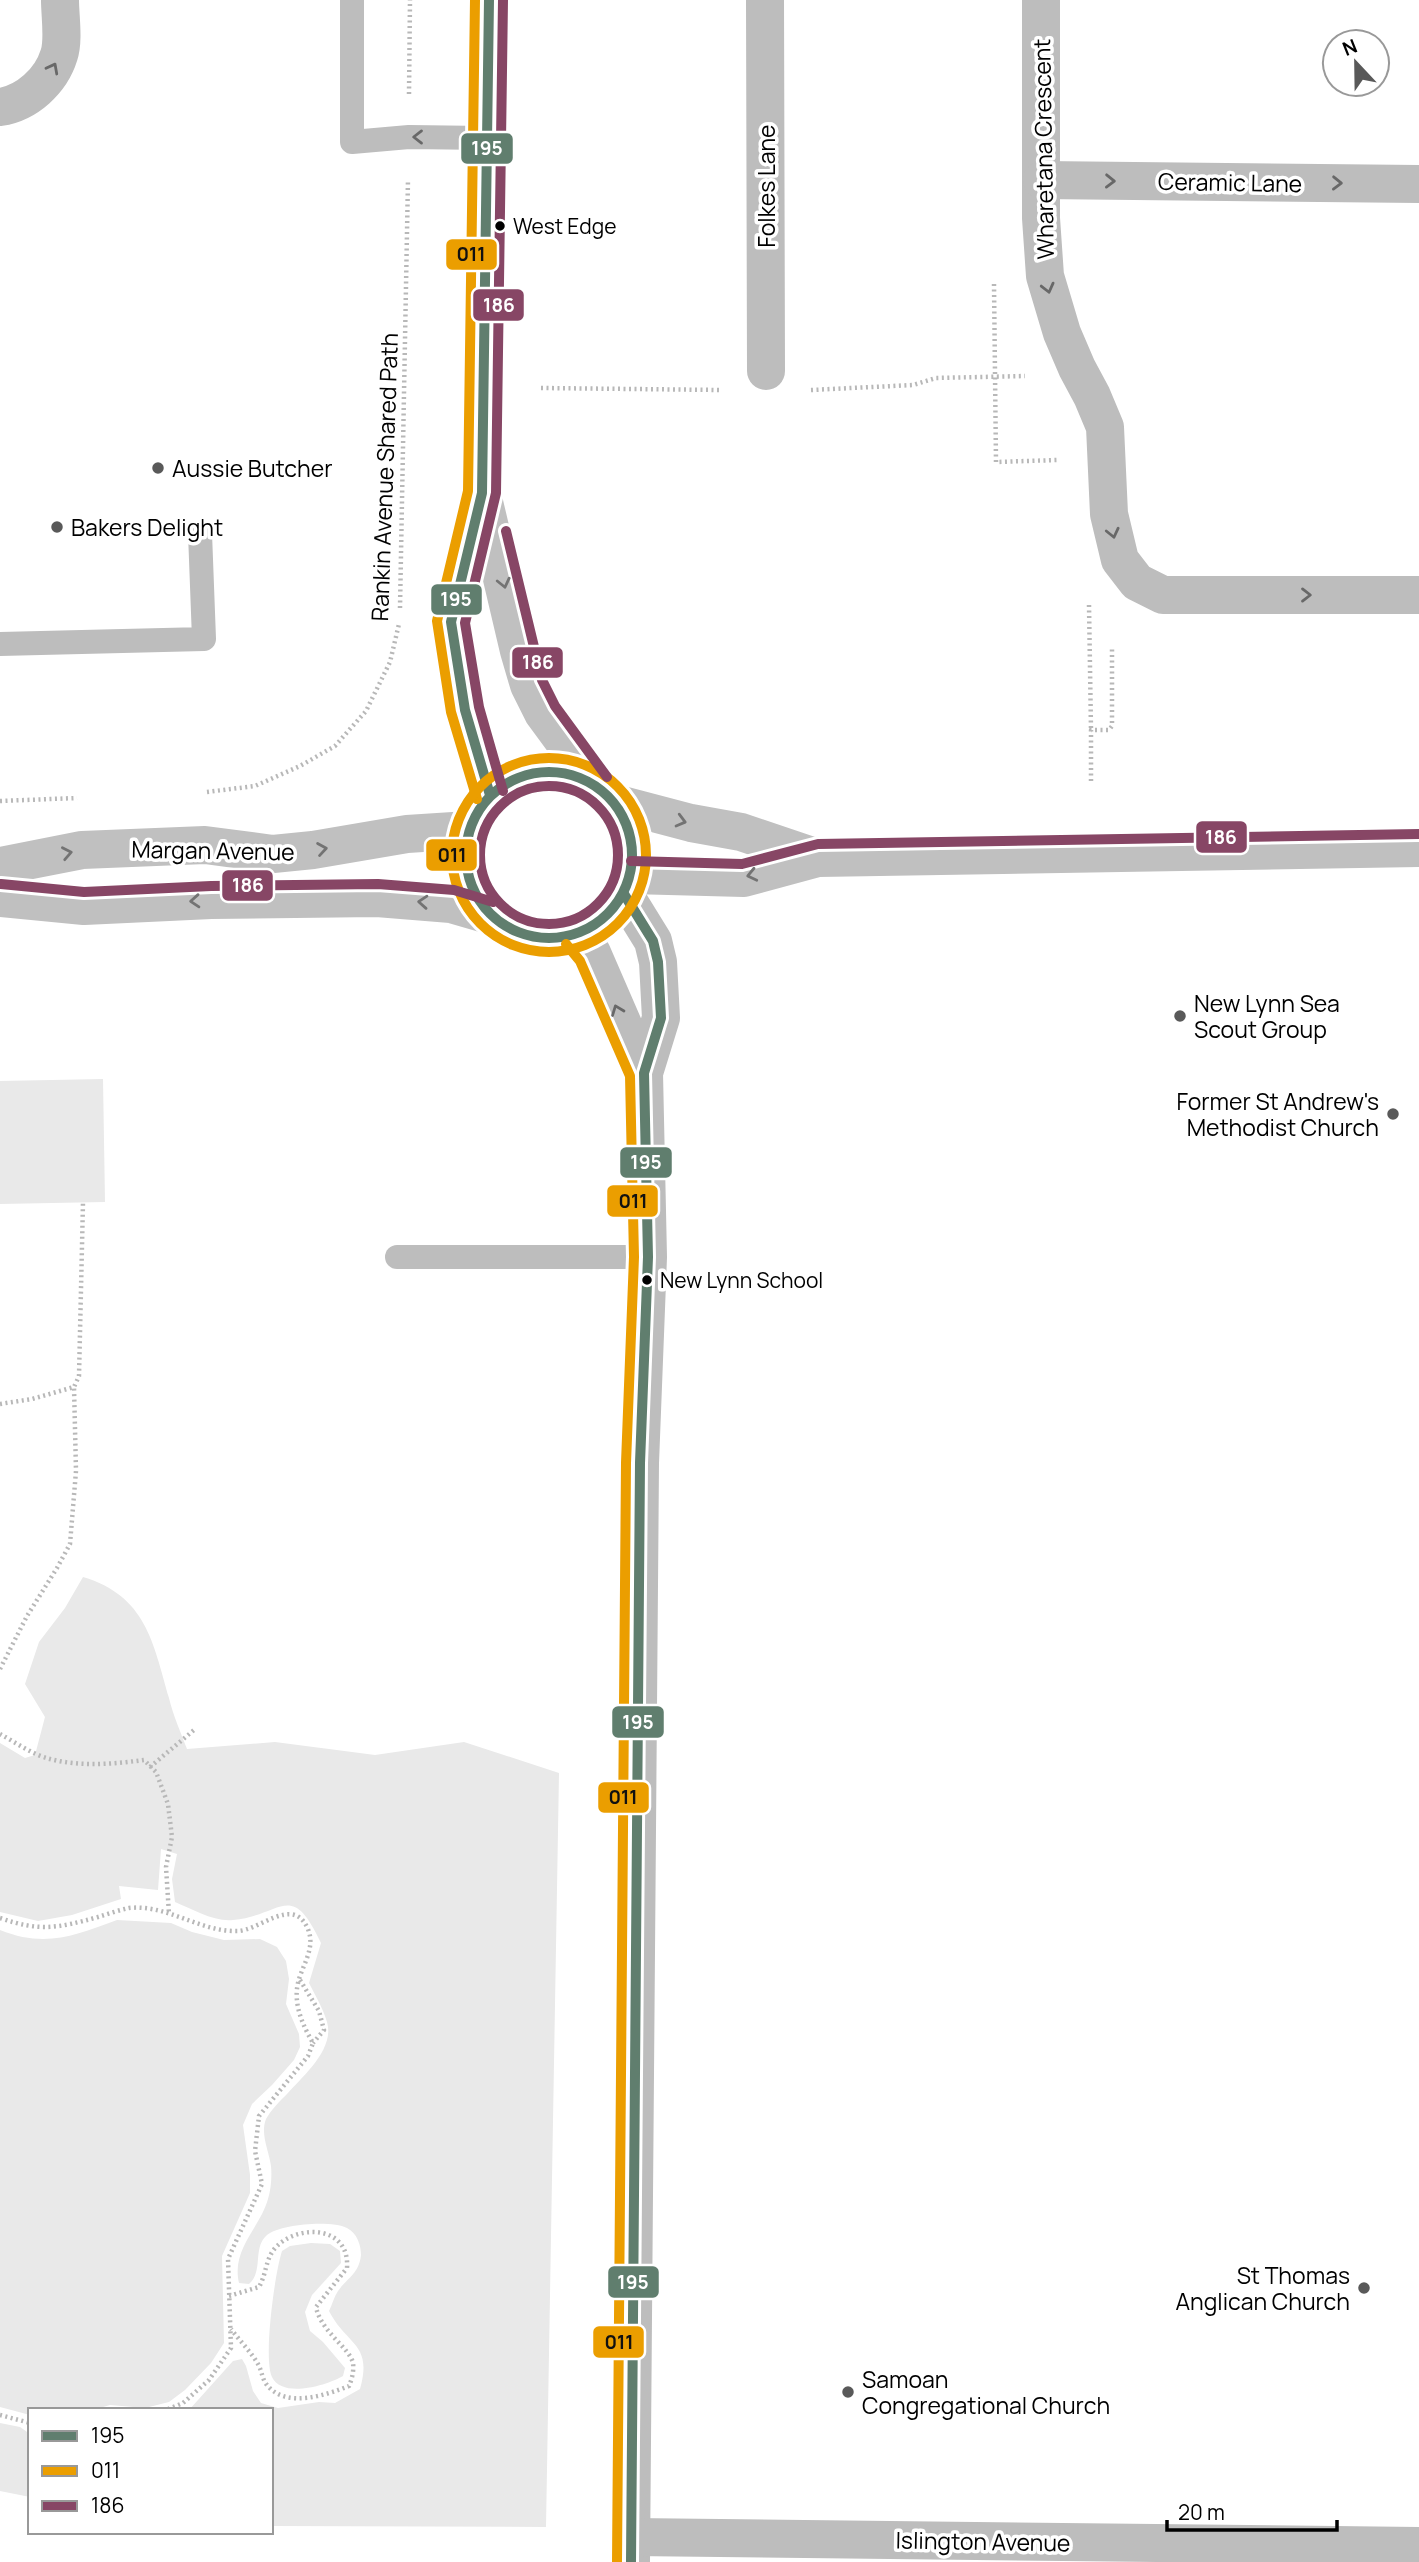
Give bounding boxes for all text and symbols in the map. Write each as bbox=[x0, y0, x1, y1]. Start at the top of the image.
north arrow bbox=[1321, 28, 1391, 98]
text: N bbox=[1338, 33, 1361, 62]
street label: Wharetana Crescent bbox=[1025, 38, 1061, 260]
one-way arrow bbox=[44, 63, 58, 75]
street label: Folkes Lane bbox=[750, 124, 782, 248]
one-way arrow bbox=[412, 129, 422, 145]
line badge: 195 bbox=[460, 132, 514, 165]
text: 195 bbox=[471, 135, 503, 161]
street label: Ceramic Lane bbox=[1158, 165, 1302, 199]
one-way arrow bbox=[1105, 173, 1116, 189]
one-way arrow bbox=[1333, 175, 1343, 191]
place label: West Edge bbox=[513, 212, 616, 240]
marker: West Edge bbox=[493, 219, 507, 233]
line badge: 011 bbox=[445, 238, 498, 271]
text: 011 bbox=[456, 241, 486, 267]
one-way arrow bbox=[1040, 282, 1054, 294]
line badge: 186 bbox=[472, 288, 525, 322]
text: 186 bbox=[483, 292, 515, 318]
street label: Rankin Avenue Shared Path bbox=[363, 332, 405, 622]
place label: Aussie Butcher bbox=[172, 452, 332, 484]
marker: Aussie Butcher bbox=[150, 460, 166, 476]
place label: Bakers Delight bbox=[71, 511, 223, 543]
marker: Bakers Delight bbox=[49, 519, 65, 535]
one-way arrow bbox=[1105, 527, 1119, 539]
one-way arrow bbox=[495, 577, 510, 589]
line badge: 195 bbox=[430, 583, 483, 616]
text: 195 bbox=[440, 586, 472, 612]
one-way arrow bbox=[1301, 587, 1312, 603]
line badge: 186 bbox=[511, 646, 564, 679]
text: 186 bbox=[522, 649, 554, 675]
one-way arrow bbox=[675, 812, 687, 827]
line badge: 186 bbox=[1195, 820, 1248, 854]
text: 186 bbox=[1205, 824, 1237, 850]
street label: Margan Avenue bbox=[131, 833, 295, 867]
line badge: 011 bbox=[425, 838, 478, 872]
one-way arrow bbox=[316, 842, 328, 857]
text: 011 bbox=[437, 842, 467, 868]
one-way arrow bbox=[61, 846, 73, 861]
one-way arrow bbox=[746, 867, 758, 882]
line badge: 186 bbox=[221, 869, 274, 902]
text: 186 bbox=[232, 872, 264, 898]
one-way arrow bbox=[190, 893, 201, 908]
one-way arrow bbox=[417, 894, 428, 909]
place label: New Lynn Sea Scout Group bbox=[1194, 987, 1340, 1045]
one-way arrow bbox=[612, 1005, 626, 1017]
marker: New Lynn Sea Scout Group bbox=[1172, 1008, 1188, 1024]
place label: Former St Andrew's Methodist Church bbox=[1176, 1085, 1379, 1143]
marker: Former St Andrew's Methodist Church bbox=[1385, 1106, 1401, 1122]
line badge: 195 bbox=[619, 1146, 673, 1179]
text: 195 bbox=[630, 1149, 662, 1175]
line badge: 011 bbox=[606, 1184, 659, 1218]
text: 011 bbox=[618, 1188, 648, 1214]
place label: New Lynn School bbox=[660, 1266, 823, 1294]
marker: New Lynn School bbox=[640, 1273, 654, 1287]
line badge: 195 bbox=[611, 1705, 665, 1739]
text: 195 bbox=[622, 1709, 654, 1735]
line badge: 011 bbox=[597, 1781, 650, 1814]
text: 011 bbox=[608, 1784, 638, 1810]
place label: St Thomas Anglican Church bbox=[1175, 2259, 1350, 2317]
line badge: 195 bbox=[607, 2265, 660, 2299]
text: 195 bbox=[617, 2269, 649, 2295]
marker: St Thomas Anglican Church bbox=[1356, 2280, 1372, 2296]
line badge: 011 bbox=[592, 2325, 645, 2359]
text: 011 bbox=[604, 2329, 634, 2355]
place label: Samoan Congregational Church bbox=[862, 2363, 1110, 2421]
marker: Samoan Congregational Church bbox=[840, 2384, 856, 2400]
legend bbox=[28, 2408, 273, 2534]
text: 195 bbox=[91, 2421, 124, 2449]
text: 011 bbox=[91, 2456, 120, 2484]
scale bar bbox=[1167, 2488, 1337, 2532]
text: 186 bbox=[91, 2491, 124, 2519]
text: 20 m bbox=[1178, 2498, 1225, 2526]
street label: Islington Avenue bbox=[895, 2523, 1071, 2559]

